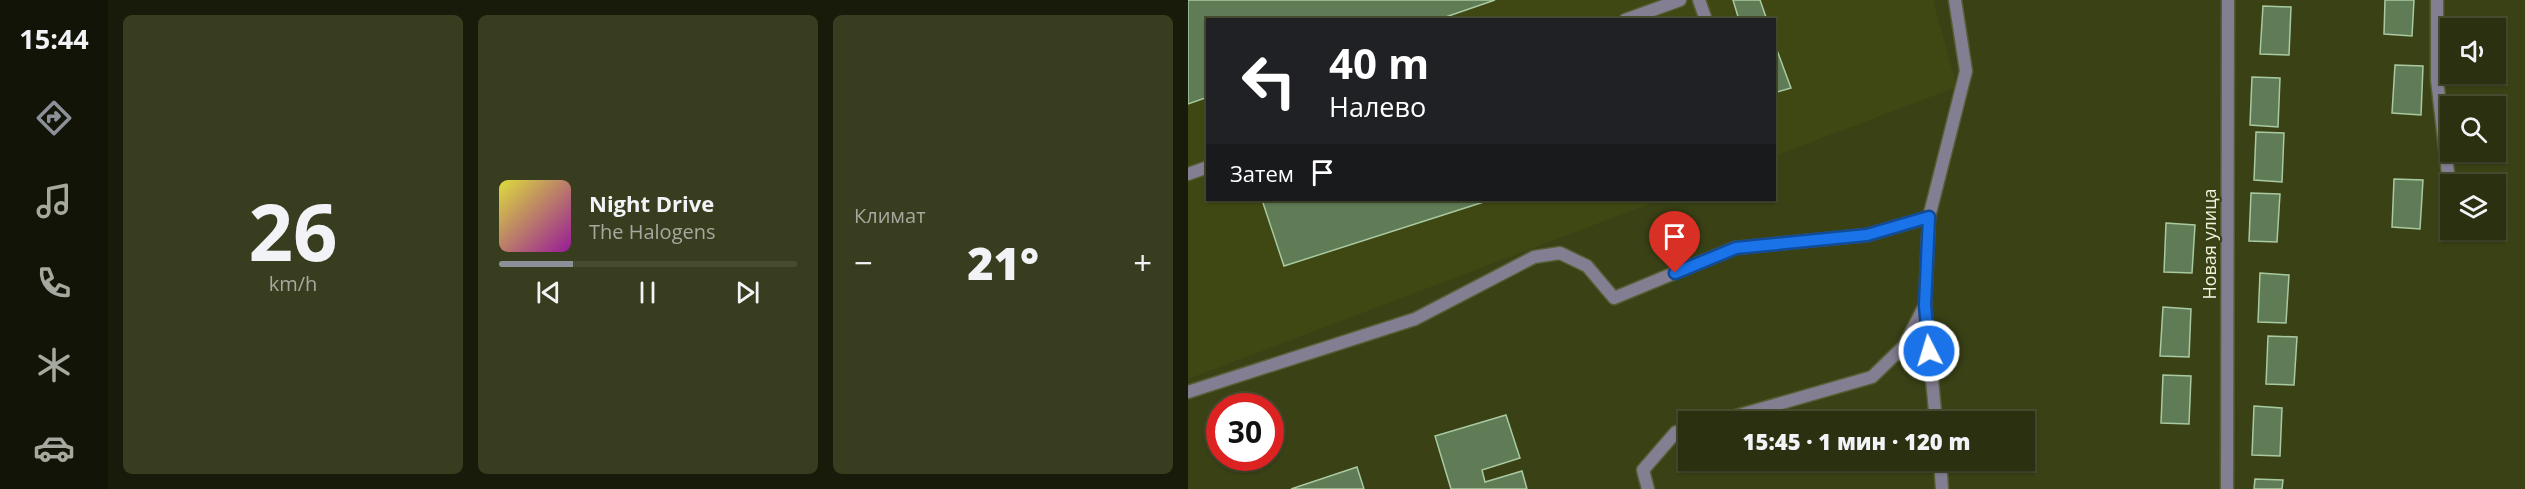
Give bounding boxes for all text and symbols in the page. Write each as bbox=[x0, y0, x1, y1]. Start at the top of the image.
map controls bbox=[2440, 18, 2506, 240]
button: sound bbox=[2440, 18, 2506, 84]
text: 15:44 bbox=[19, 20, 89, 57]
text: 40 m bbox=[1329, 34, 1429, 91]
icon: left bbox=[1230, 42, 1308, 120]
text: Налево bbox=[1329, 88, 1426, 125]
button: search bbox=[2440, 96, 2506, 162]
icon: directions bbox=[33, 97, 75, 139]
icon: arrive bbox=[1306, 156, 1339, 189]
text: Затем bbox=[1230, 158, 1294, 188]
button: layers bbox=[2440, 174, 2506, 240]
text: 26 bbox=[248, 178, 338, 284]
icon: music bbox=[33, 180, 75, 222]
text: Night Drive bbox=[589, 188, 714, 218]
street label: Новая улица bbox=[2197, 188, 2221, 300]
text: Климат bbox=[854, 202, 926, 229]
pin bbox=[1649, 211, 1700, 273]
text: The Halogens bbox=[589, 218, 716, 245]
icon: arrive bbox=[1658, 220, 1691, 253]
text: 21° bbox=[967, 232, 1039, 293]
text: − bbox=[854, 240, 873, 285]
text: + bbox=[1133, 240, 1152, 285]
icon: phone bbox=[33, 262, 75, 304]
text: km/h bbox=[269, 270, 317, 297]
icon: previous bbox=[532, 276, 565, 309]
icon: pause bbox=[631, 276, 664, 309]
icon: next bbox=[731, 276, 764, 309]
position arrow bbox=[1897, 319, 1961, 383]
icon: climate bbox=[33, 344, 75, 386]
speed limit sign: 30 bbox=[1206, 393, 1284, 471]
text: 15:45 · 1 мин · 120 m bbox=[1743, 426, 1970, 456]
icon: car bbox=[33, 427, 75, 469]

